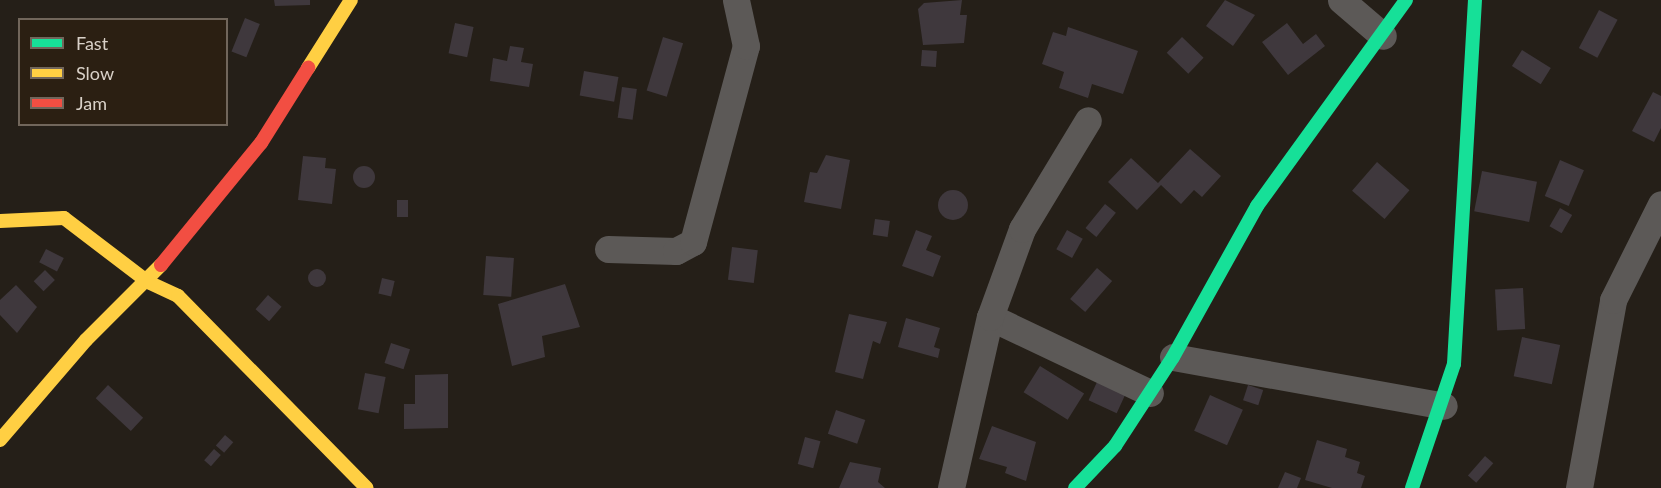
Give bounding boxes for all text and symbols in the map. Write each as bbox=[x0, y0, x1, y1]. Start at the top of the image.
legend bbox=[18, 18, 228, 126]
text: Fast bbox=[76, 32, 108, 54]
text: Slow bbox=[76, 62, 114, 84]
text: Jam bbox=[76, 92, 107, 114]

